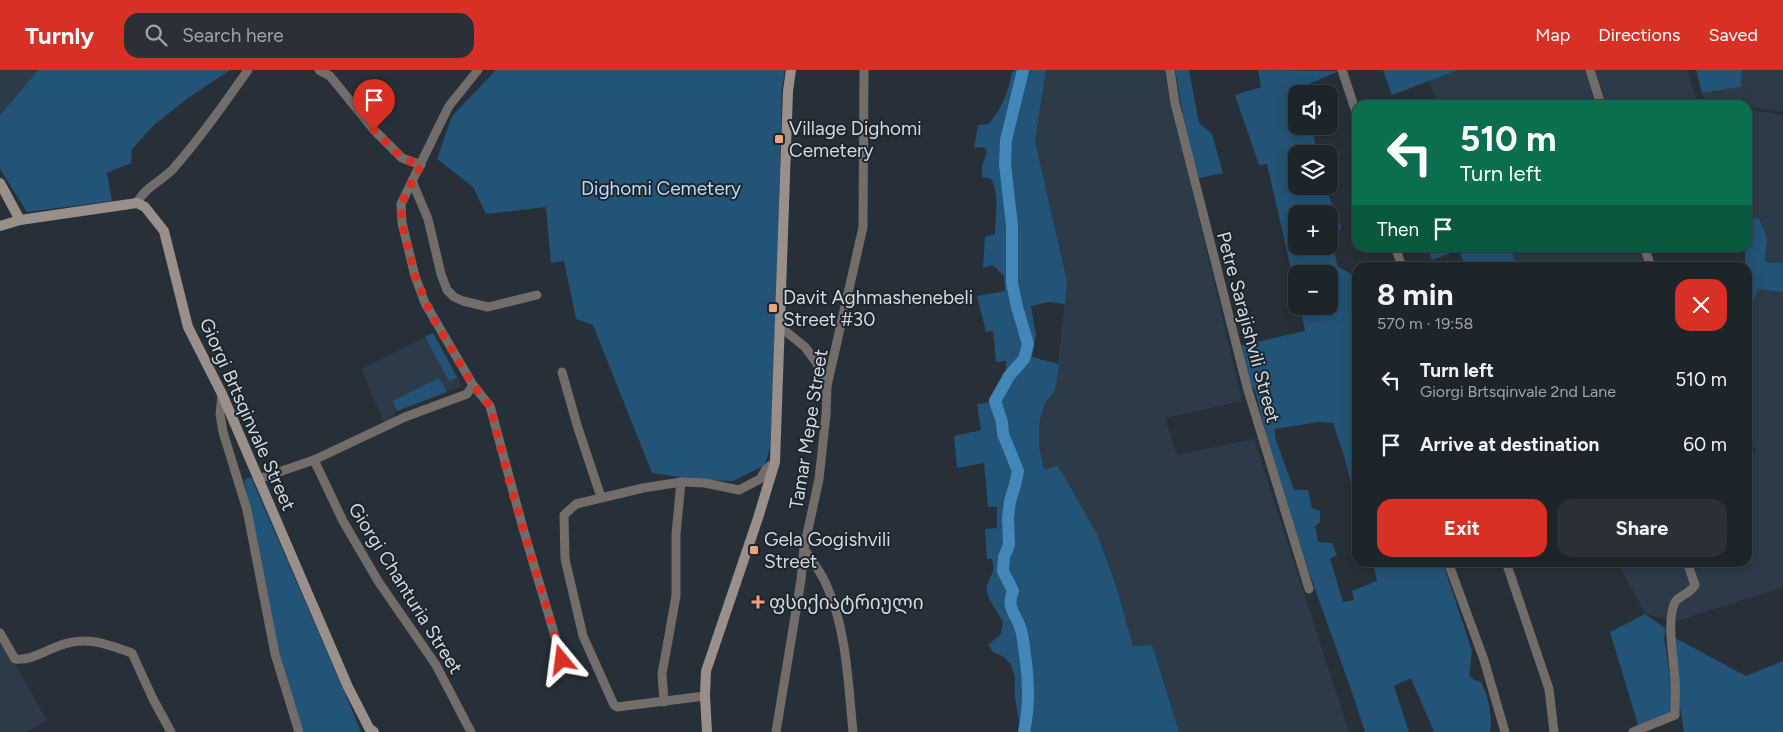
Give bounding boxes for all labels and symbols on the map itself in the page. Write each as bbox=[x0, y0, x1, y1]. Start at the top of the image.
pin bbox=[353, 79, 395, 130]
place label: Village Dighomi Cemetery bbox=[789, 117, 922, 162]
marker: Village Dighomi Cemetery bbox=[773, 133, 785, 145]
park label: Dighomi Cemetery bbox=[581, 177, 741, 200]
street label: Petre Sarajishvili Street bbox=[1212, 229, 1285, 425]
place label: Davit Aghmashenebeli Street #30 bbox=[783, 286, 973, 331]
marker: Davit Aghmashenebeli Street #30 bbox=[767, 302, 779, 314]
street label: Giorgi Brtsqinvale Street bbox=[195, 314, 300, 514]
street label: Tamar Mepe Street bbox=[784, 347, 833, 511]
street label: Giorgi Chanturia Street bbox=[344, 498, 468, 678]
place label: Gela Gogishvili Street bbox=[764, 528, 891, 573]
marker: Gela Gogishvili Street bbox=[748, 544, 760, 556]
place label: ფსიქიატრიული bbox=[769, 591, 924, 615]
marker: ფსიქიატრიული bbox=[751, 595, 765, 609]
position arrow bbox=[535, 633, 587, 685]

